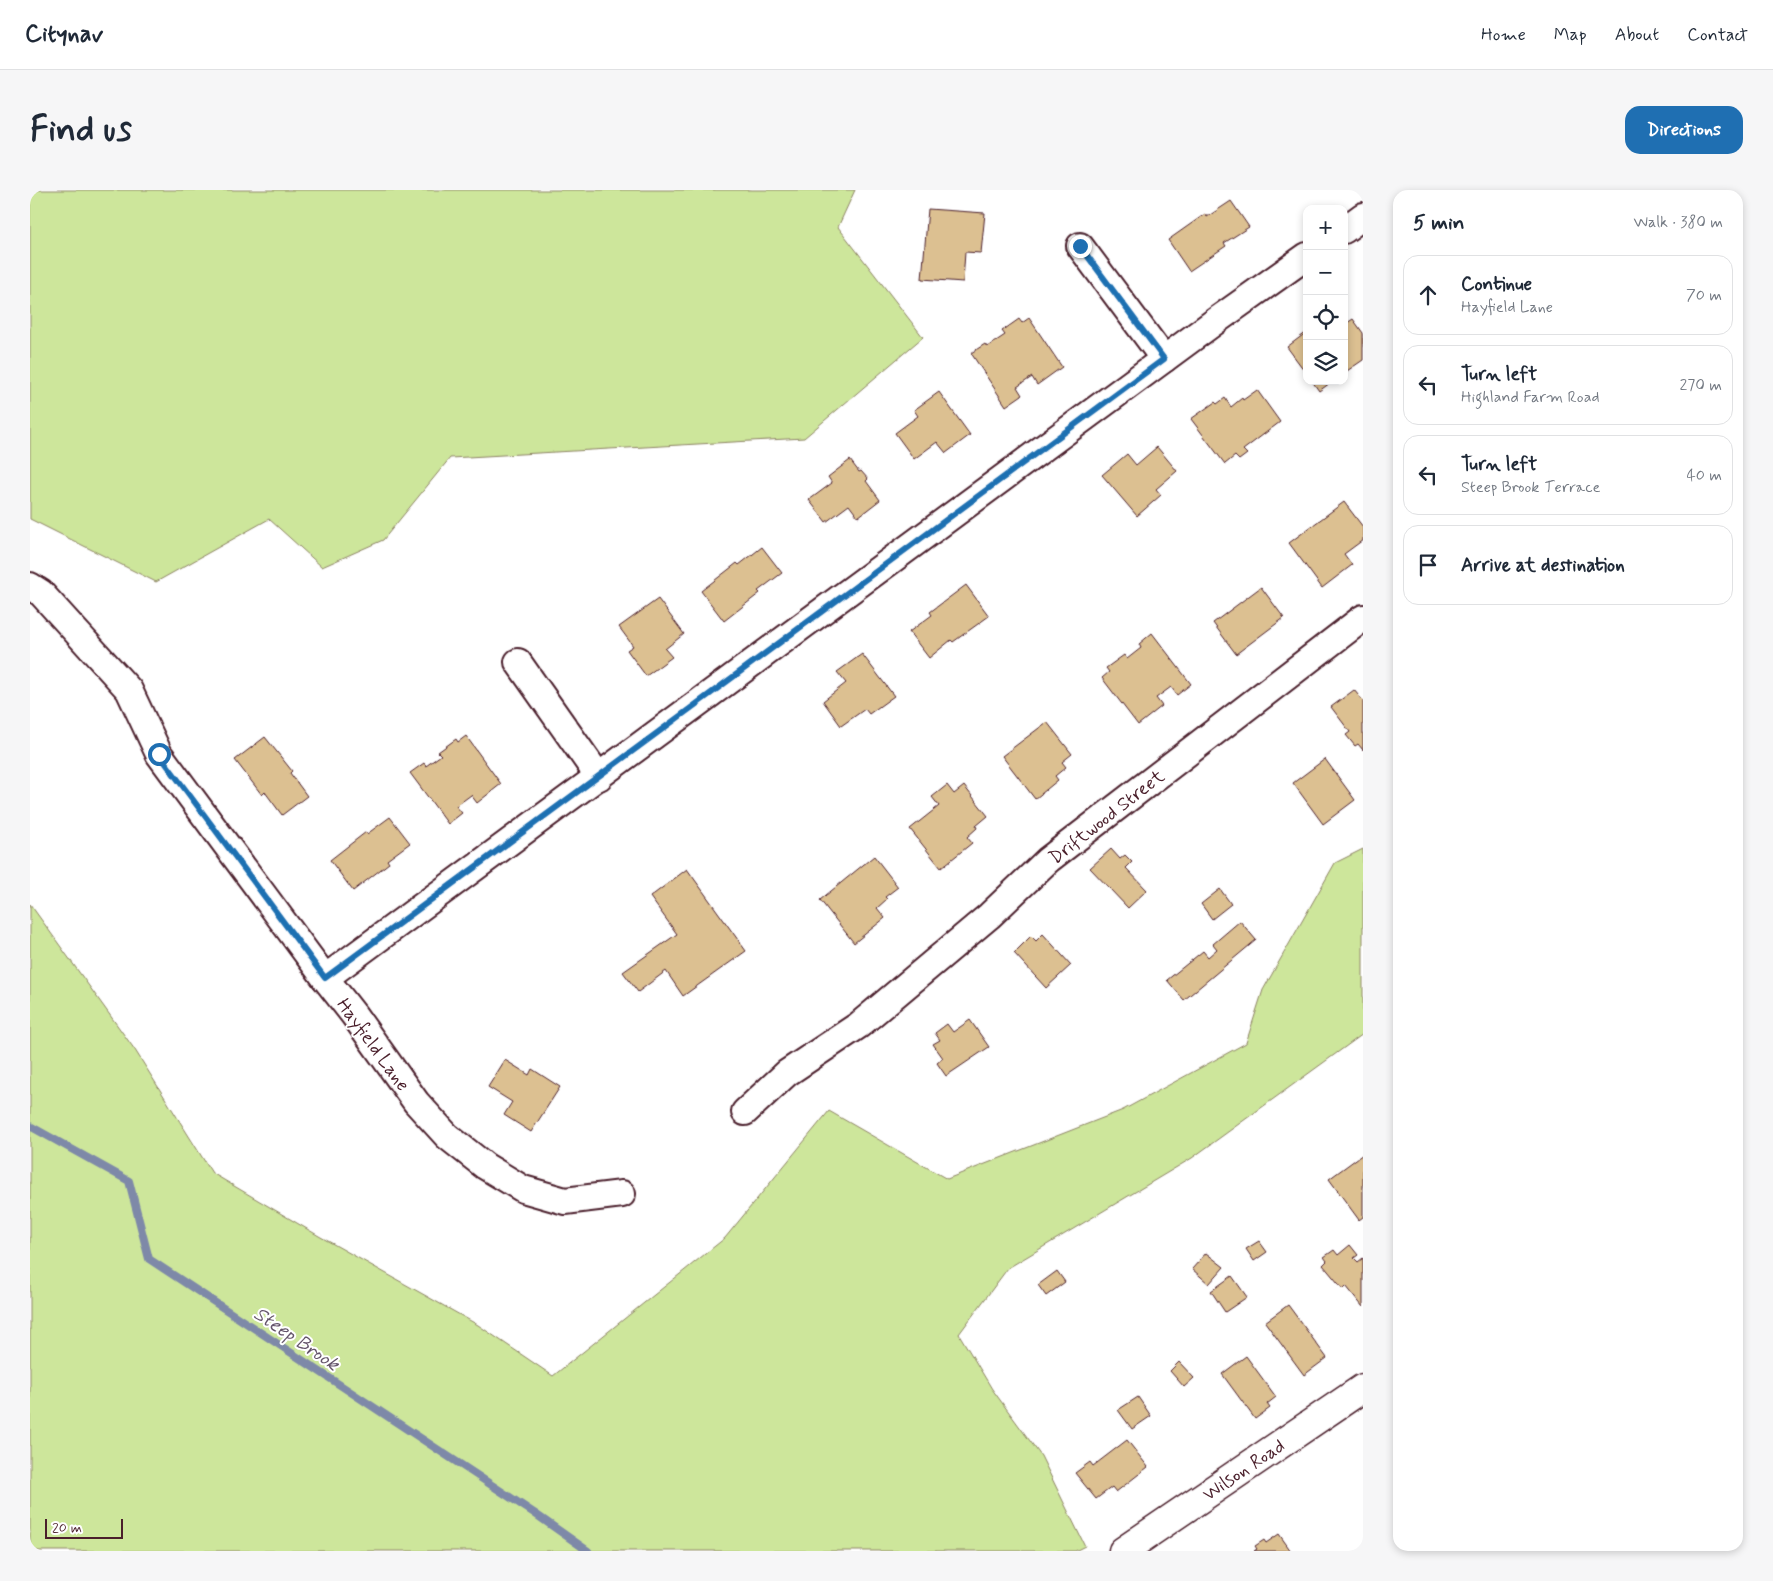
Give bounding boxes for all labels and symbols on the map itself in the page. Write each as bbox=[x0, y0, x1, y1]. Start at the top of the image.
route end bbox=[1069, 235, 1092, 258]
route start bbox=[148, 743, 171, 766]
street label: Driftwood Street bbox=[1044, 764, 1170, 870]
street label: Hayfield Lane bbox=[331, 993, 415, 1096]
water label: Steep Brook bbox=[248, 1301, 346, 1379]
street label: Wilson Road bbox=[1198, 1434, 1290, 1507]
scale bar bbox=[45, 1516, 122, 1539]

